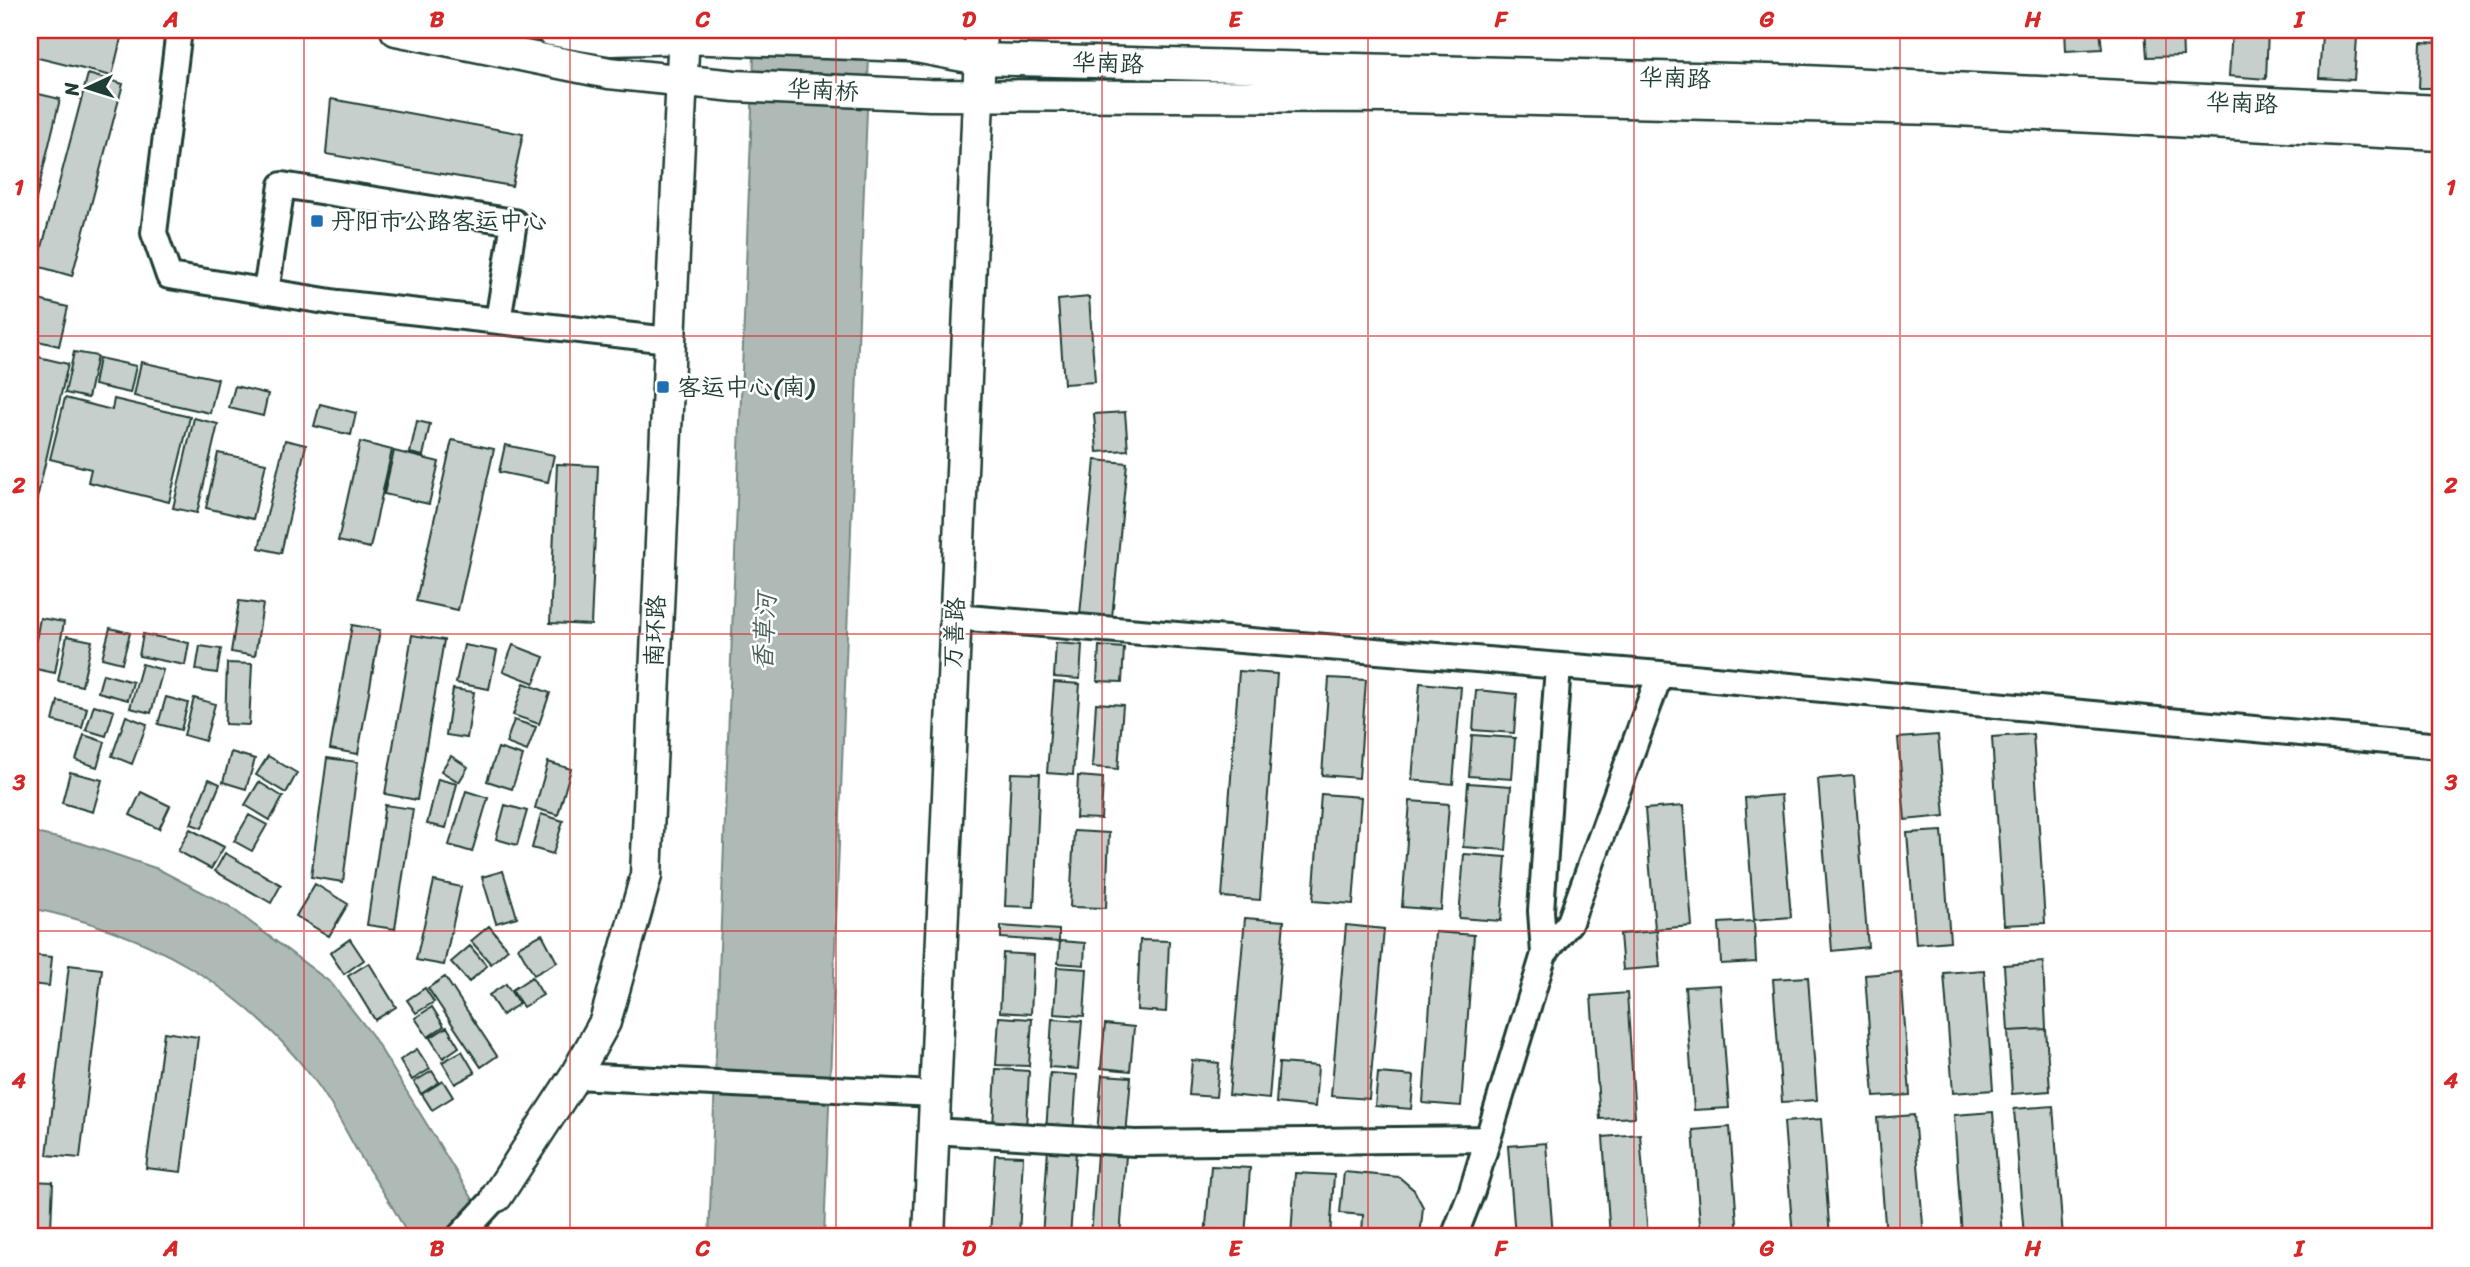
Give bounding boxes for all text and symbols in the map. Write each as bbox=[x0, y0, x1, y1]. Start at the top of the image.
text: A bbox=[162, 0, 179, 40]
text: B bbox=[430, 0, 445, 40]
text: C bbox=[695, 0, 711, 40]
text: D bbox=[962, 0, 977, 40]
text: E bbox=[1229, 0, 1244, 40]
text: F bbox=[1494, 0, 1509, 40]
text: G bbox=[1759, 0, 1775, 40]
text: H bbox=[2024, 0, 2042, 40]
text: I bbox=[2293, 0, 2305, 40]
street label: 华南路 bbox=[1071, 41, 1145, 85]
north arrow bbox=[52, 52, 122, 122]
street label: 华南路 bbox=[1638, 56, 1712, 100]
street label: 华南桥 bbox=[786, 67, 860, 113]
text: N bbox=[55, 81, 89, 98]
street label: 华南路 bbox=[2205, 81, 2279, 125]
text: 1 bbox=[14, 167, 24, 208]
text: 1 bbox=[2446, 167, 2456, 208]
place label: 丹阳市公路客运中心 bbox=[331, 200, 547, 242]
marker: 丹阳市公路客运中心 bbox=[309, 213, 325, 229]
place label: 客运中心(南) bbox=[677, 366, 815, 408]
marker: 客运中心(南) bbox=[655, 379, 671, 395]
text: 2 bbox=[11, 465, 26, 506]
text: 2 bbox=[2443, 465, 2458, 506]
water label: 香草河 bbox=[739, 588, 789, 672]
street label: 南环路 bbox=[633, 594, 677, 668]
street label: 万善路 bbox=[931, 596, 977, 670]
text: 3 bbox=[12, 762, 26, 803]
text: 3 bbox=[2444, 762, 2458, 803]
text: 4 bbox=[11, 1060, 27, 1101]
text: 4 bbox=[2443, 1060, 2459, 1101]
text: A bbox=[162, 1228, 179, 1267]
text: B bbox=[430, 1228, 445, 1267]
text: C bbox=[695, 1228, 711, 1267]
text: D bbox=[962, 1228, 977, 1267]
text: E bbox=[1229, 1228, 1244, 1267]
text: F bbox=[1494, 1228, 1509, 1267]
text: G bbox=[1759, 1228, 1775, 1267]
text: H bbox=[2024, 1228, 2042, 1267]
text: I bbox=[2293, 1228, 2305, 1267]

